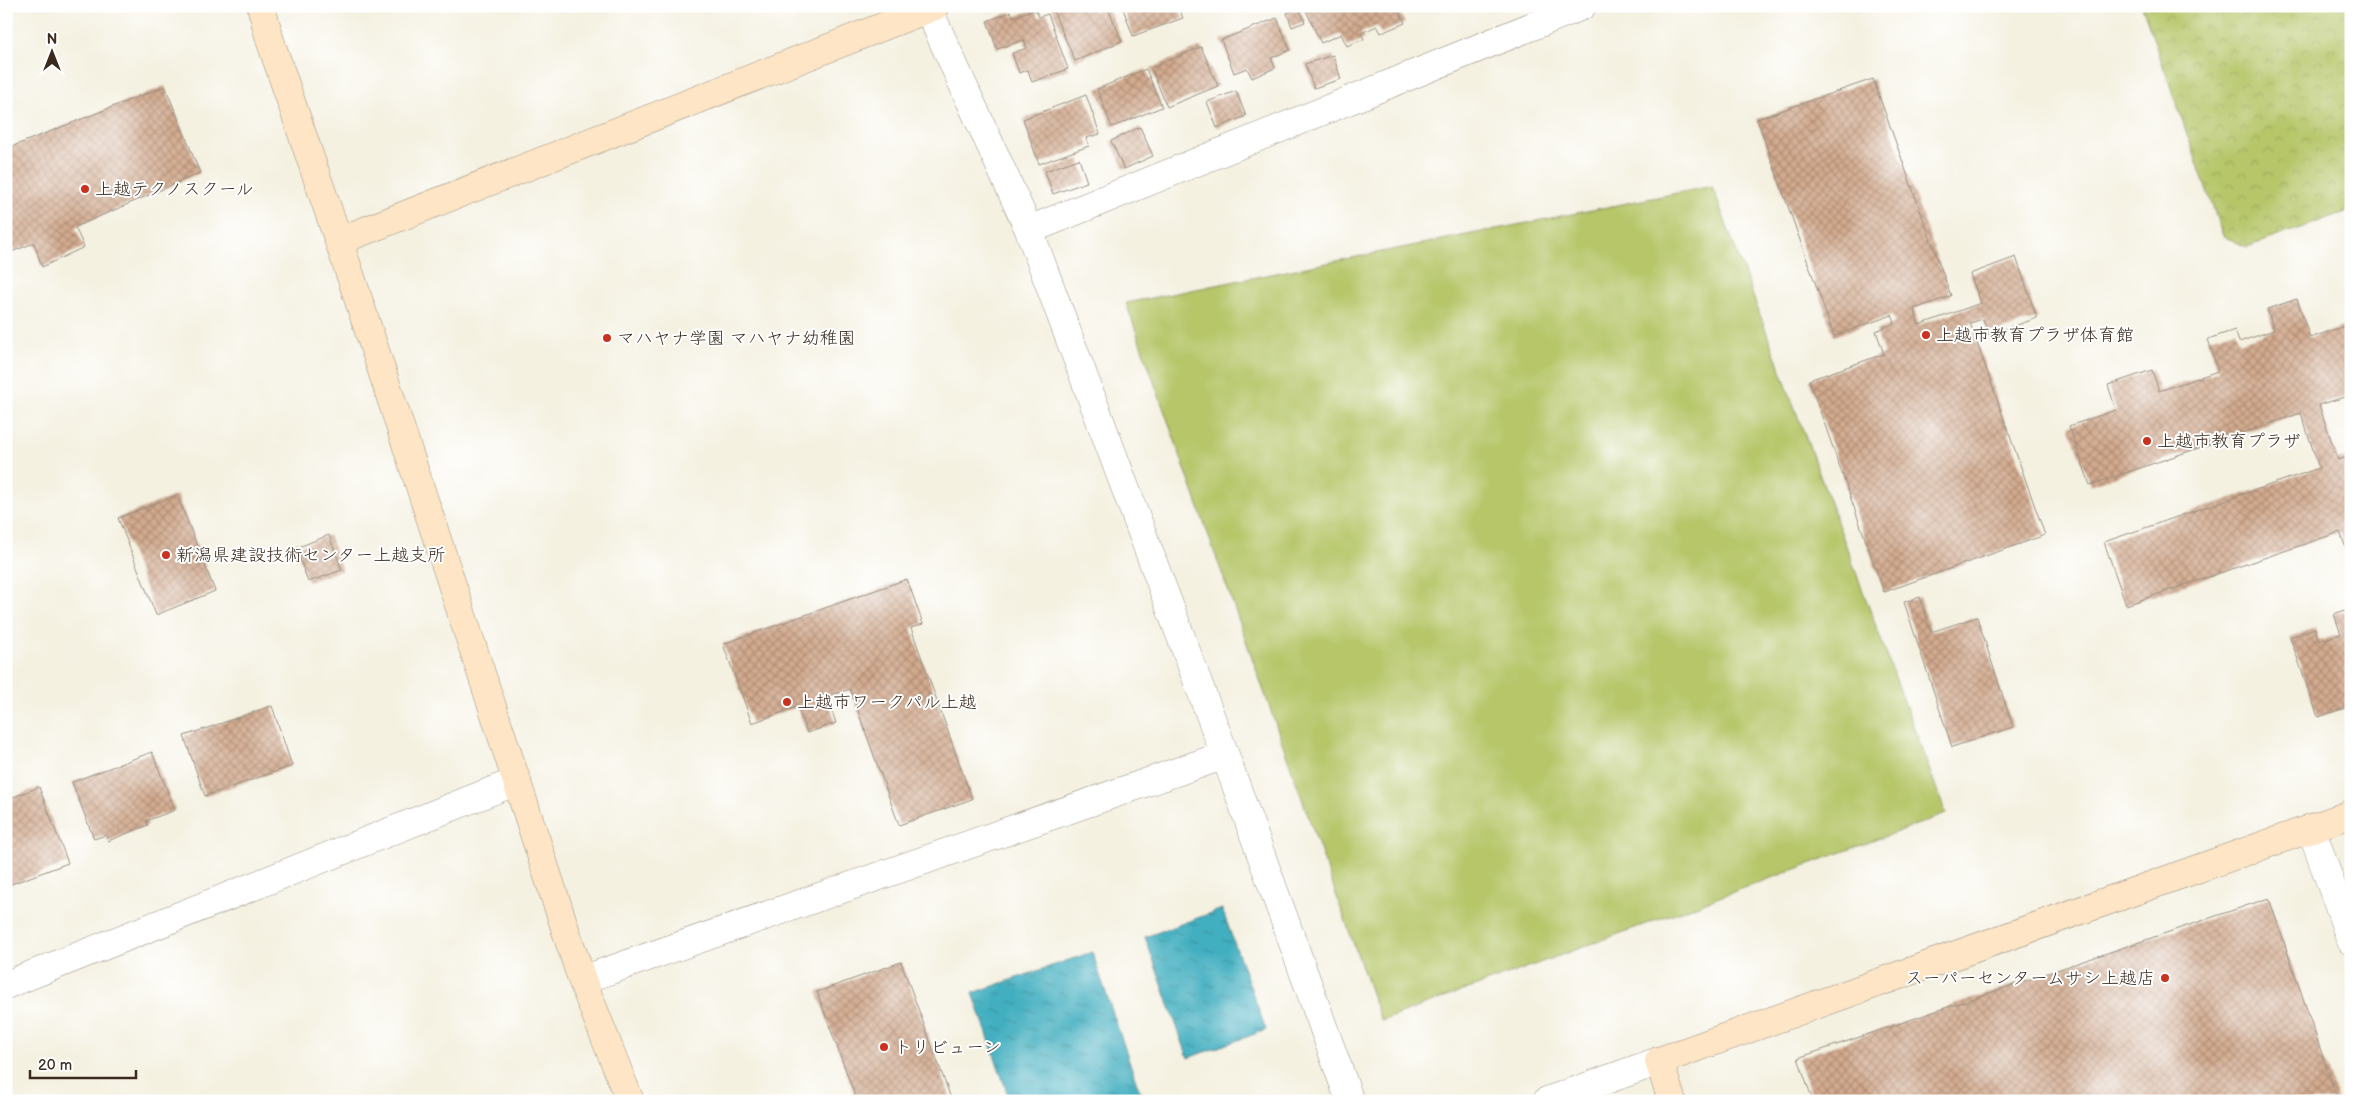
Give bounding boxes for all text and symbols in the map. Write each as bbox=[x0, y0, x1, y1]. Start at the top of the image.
north arrow bbox=[28, 28, 78, 78]
text: N bbox=[47, 31, 57, 48]
place label: 上越テクノスクール bbox=[95, 179, 253, 200]
marker: 上越テクノスクール bbox=[79, 183, 91, 195]
place label: 上越市教育プラザ体育館 bbox=[1936, 325, 2134, 346]
place label: マハヤナ学園 マハヤナ幼稚園 bbox=[617, 328, 856, 349]
marker: 上越市教育プラザ体育館 bbox=[1920, 329, 1932, 341]
marker: マハヤナ学園 マハヤナ幼稚園 bbox=[601, 332, 613, 344]
place label: 上越市教育プラザ bbox=[2157, 431, 2301, 452]
marker: 上越市教育プラザ bbox=[2141, 435, 2153, 447]
place label: 新潟県建設技術センター上越支所 bbox=[176, 545, 445, 566]
marker: 新潟県建設技術センター上越支所 bbox=[160, 549, 172, 561]
place label: 上越市ワークパル上越 bbox=[797, 692, 977, 713]
marker: 上越市ワークパル上越 bbox=[781, 696, 793, 708]
place label: スーパーセンタームサシ上越店 bbox=[1905, 968, 2155, 989]
marker: スーパーセンタームサシ上越店 bbox=[2159, 972, 2171, 984]
place label: トリビューン bbox=[894, 1037, 1001, 1058]
marker: トリビューン bbox=[878, 1041, 890, 1053]
scale bar bbox=[30, 1047, 136, 1079]
text: 20 m bbox=[38, 1056, 72, 1075]

